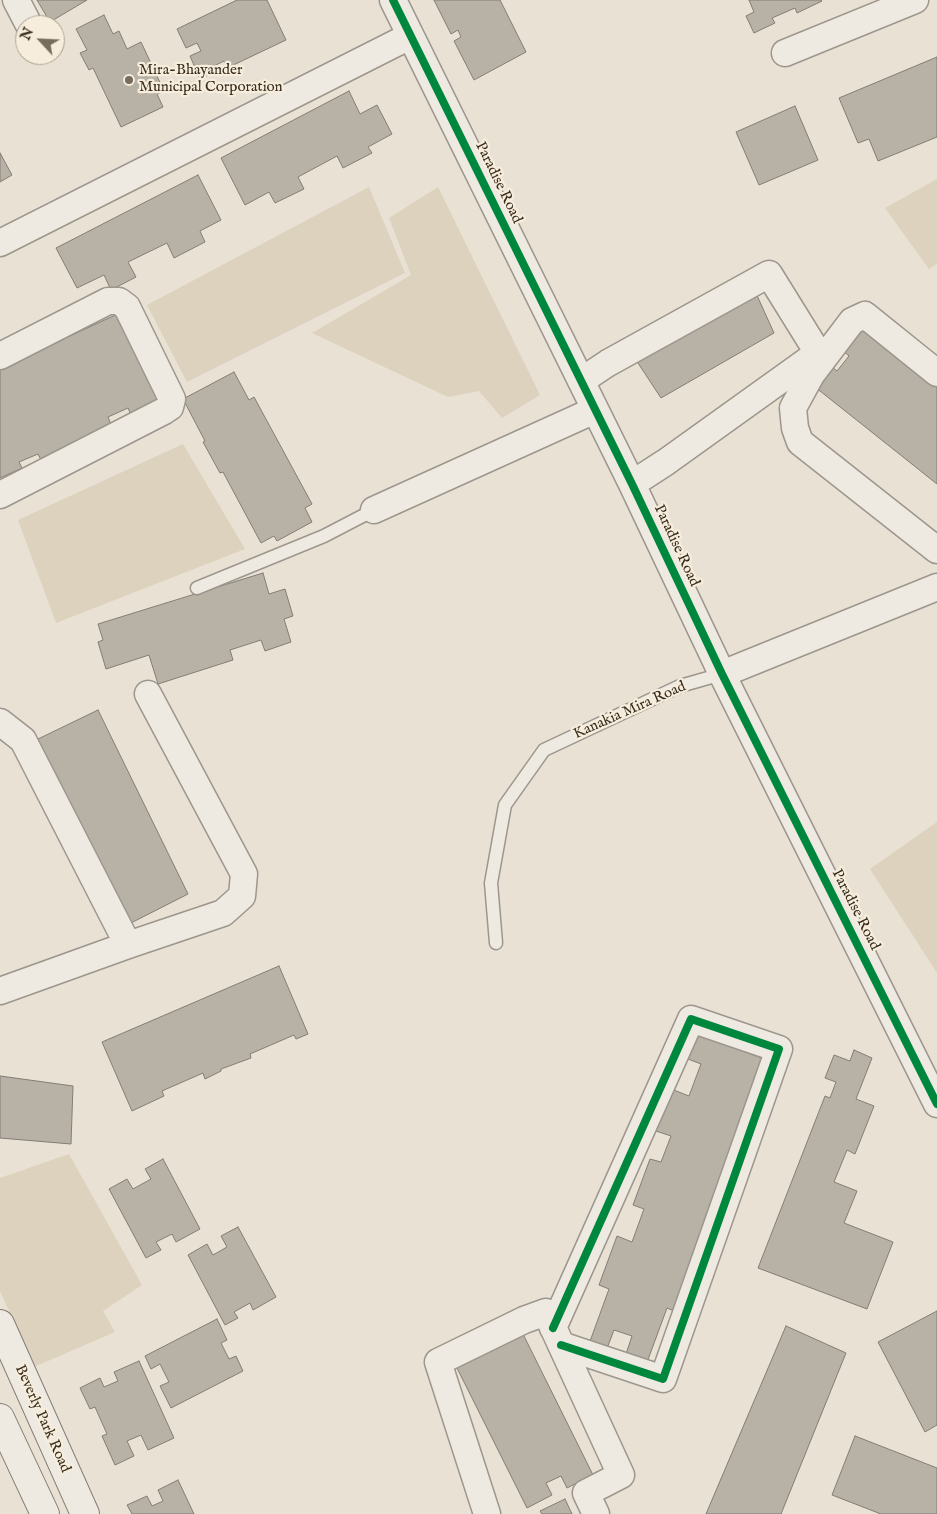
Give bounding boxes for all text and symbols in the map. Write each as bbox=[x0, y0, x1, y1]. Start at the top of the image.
north arrow bbox=[15, 15, 65, 65]
text: N bbox=[17, 25, 38, 43]
place label: Mira-Bhayander Municipal Corporation bbox=[139, 62, 283, 97]
marker: Mira-Bhayander Municipal Corporation bbox=[123, 74, 135, 86]
street label: Paradise Road bbox=[471, 139, 525, 227]
street label: Paradise Road bbox=[649, 502, 703, 590]
street label: Kanakia Mira Road bbox=[571, 678, 689, 744]
street label: Paradise Road bbox=[827, 867, 883, 953]
street label: Beverly Park Road bbox=[10, 1362, 74, 1476]

